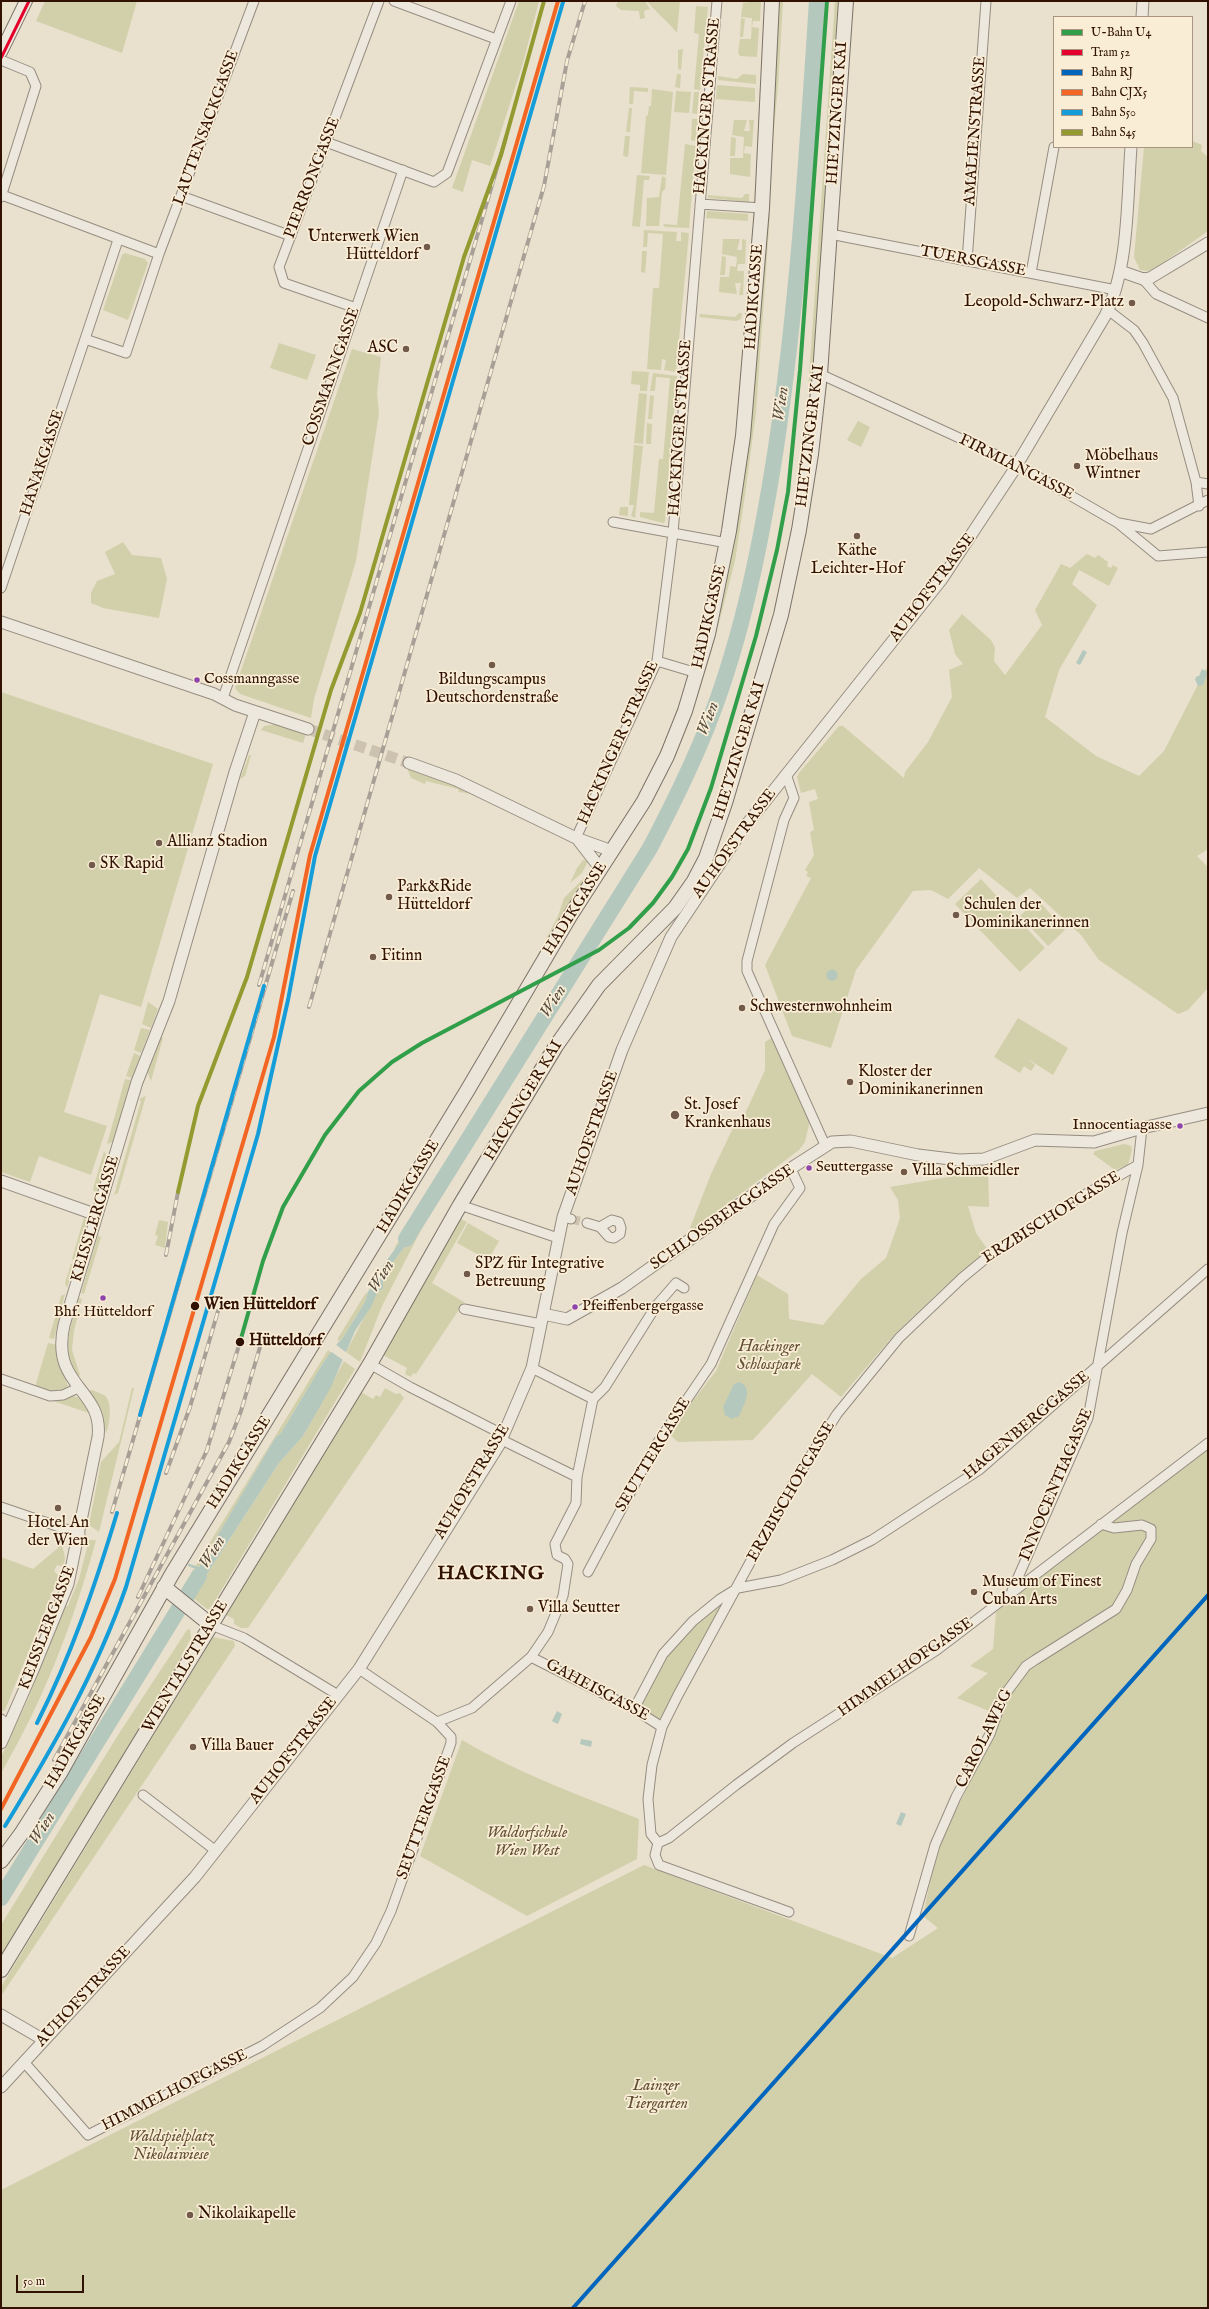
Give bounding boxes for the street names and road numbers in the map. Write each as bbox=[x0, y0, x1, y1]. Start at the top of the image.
street label: HACKINGER STRASSE bbox=[691, 17, 725, 195]
street label: HIETZINGER KAI bbox=[823, 41, 853, 185]
street label: LAUTENSACKGASSE bbox=[170, 48, 244, 208]
street label: AMALIENSTRASSE bbox=[961, 56, 991, 206]
street label: PIERRONGASSE bbox=[281, 114, 345, 242]
street label: TUERSGASSE bbox=[918, 242, 1028, 282]
street label: HADIKGASSE bbox=[742, 243, 768, 351]
street label: COSSMANNGASSE bbox=[299, 305, 365, 449]
street label: HACKINGER STRASSE bbox=[665, 339, 697, 517]
street label: HIETZINGER KAI bbox=[793, 363, 829, 509]
street label: HANAKGASSE bbox=[17, 407, 69, 519]
street label: FIRMIANGASSE bbox=[955, 431, 1077, 505]
street label: AUHOFSTRASSE bbox=[886, 530, 980, 646]
street label: HADIKGASSE bbox=[689, 563, 731, 671]
street label: HACKINGER STRASSE bbox=[574, 658, 664, 828]
street label: HIETZINGER KAI bbox=[710, 679, 770, 823]
street label: AUHOFSTRASSE bbox=[689, 785, 781, 903]
street label: HADIKGASSE bbox=[540, 859, 612, 959]
street label: HACKINGER KAI bbox=[481, 1038, 567, 1164]
street label: AUHOFSTRASSE bbox=[563, 1068, 623, 1198]
street label: HADIKGASSE bbox=[373, 1137, 445, 1237]
street label: KEISSLERGASSE bbox=[68, 1153, 124, 1285]
street label: SCHLOSSBERGGASSE bbox=[647, 1161, 799, 1275]
street label: ERZBISCHOFGASSE bbox=[979, 1168, 1125, 1268]
street label: HAGENBERGGASSE bbox=[960, 1368, 1094, 1484]
street label: SEUTTERGASSE bbox=[612, 1394, 696, 1516]
street label: INNOCENTIAGASSE bbox=[1016, 1406, 1098, 1564]
street label: HADIKGASSE bbox=[204, 1413, 276, 1513]
street label: ERZBISCHOFGASSE bbox=[744, 1418, 840, 1566]
street label: AUHOFSTRASSE bbox=[431, 1421, 515, 1543]
street label: KEISSLERGASSE bbox=[16, 1563, 80, 1693]
street label: WIENTALSTRASSE bbox=[139, 1597, 233, 1737]
street label: HIMMELHOFGASSE bbox=[835, 1614, 977, 1722]
street label: GAHEISGASSE bbox=[542, 1656, 652, 1726]
street label: CAROLAWEG bbox=[953, 1686, 1017, 1792]
street label: HADIKGASSE bbox=[41, 1691, 111, 1793]
street label: AUHOFSTRASSE bbox=[246, 1694, 342, 1808]
street label: SEUTTERGASSE bbox=[394, 1754, 456, 1882]
street label: AUHOFSTRASSE bbox=[32, 1943, 136, 2051]
street label: HIMMELHOFGASSE bbox=[99, 2046, 251, 2136]

